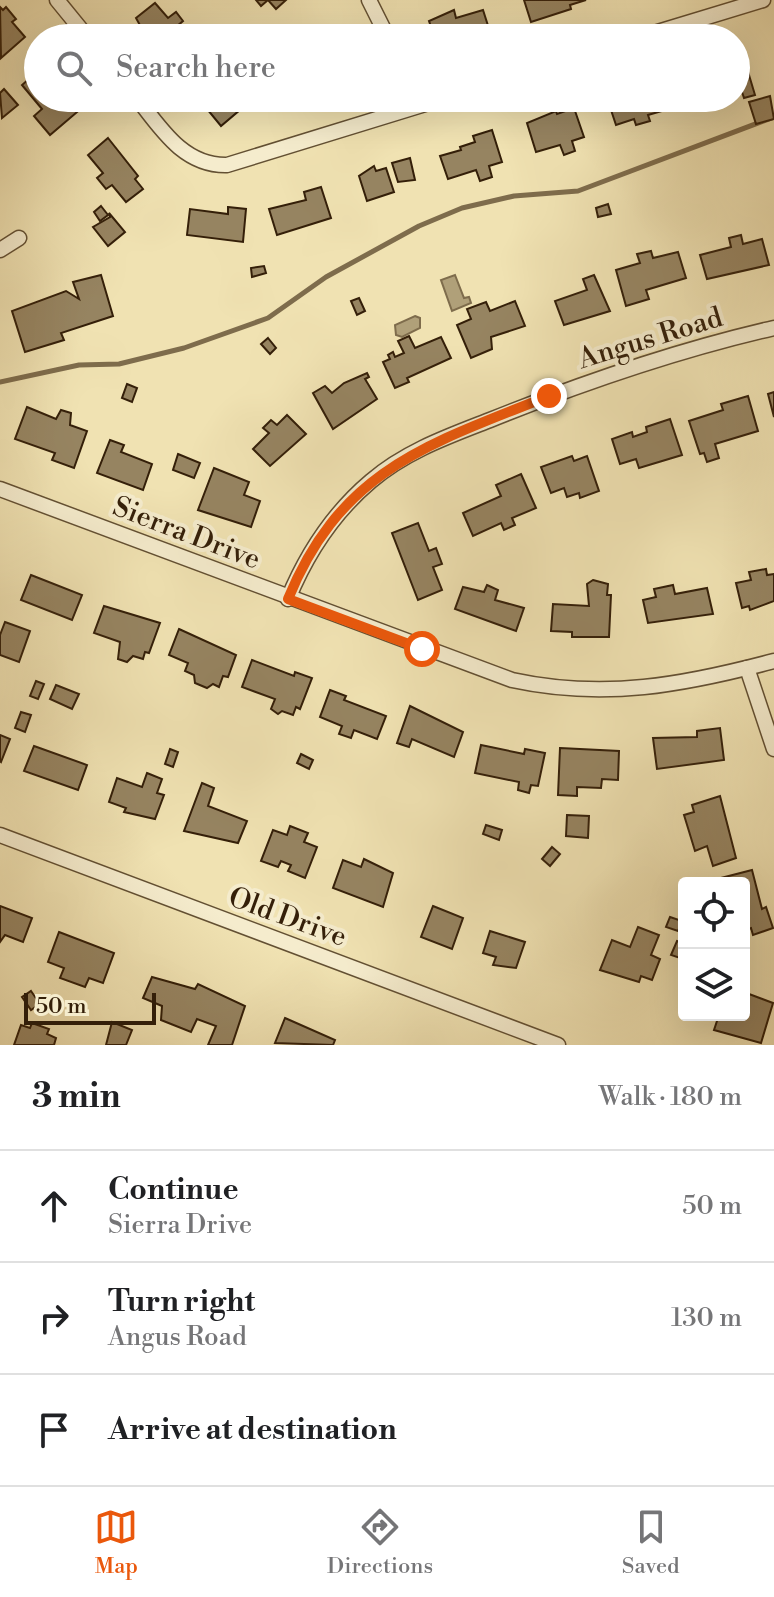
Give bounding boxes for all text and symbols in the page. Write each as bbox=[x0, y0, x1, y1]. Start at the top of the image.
search box bbox=[24, 24, 750, 112]
icon: search bbox=[52, 46, 96, 90]
text: Search here bbox=[116, 49, 276, 87]
street label: Angus Road bbox=[573, 300, 727, 377]
route end bbox=[531, 378, 567, 414]
street label: Sierra Drive bbox=[108, 489, 265, 578]
route start bbox=[404, 631, 440, 667]
map controls bbox=[678, 877, 750, 1021]
button: locate bbox=[678, 877, 750, 949]
street label: Old Drive bbox=[224, 880, 351, 955]
button: layers bbox=[678, 949, 750, 1021]
scale bar bbox=[24, 989, 156, 1025]
text: 50 m bbox=[36, 993, 87, 1020]
text: 3 min bbox=[32, 1076, 121, 1118]
text: Walk · 180 m bbox=[599, 1081, 742, 1113]
text: Continue bbox=[108, 1171, 239, 1209]
icon: ahead bbox=[32, 1184, 76, 1228]
text: 50 m bbox=[682, 1190, 742, 1222]
text: Sierra Drive bbox=[108, 1209, 252, 1241]
text: Turn right bbox=[108, 1283, 255, 1321]
icon: right bbox=[32, 1296, 76, 1340]
text: 130 m bbox=[671, 1302, 742, 1334]
text: Angus Road bbox=[108, 1321, 247, 1353]
icon: arrive bbox=[32, 1408, 76, 1452]
text: Arrive at destination bbox=[108, 1411, 397, 1449]
tab: Map bbox=[94, 1505, 138, 1580]
tab: Directions bbox=[327, 1505, 433, 1580]
tab: Saved bbox=[622, 1505, 680, 1580]

